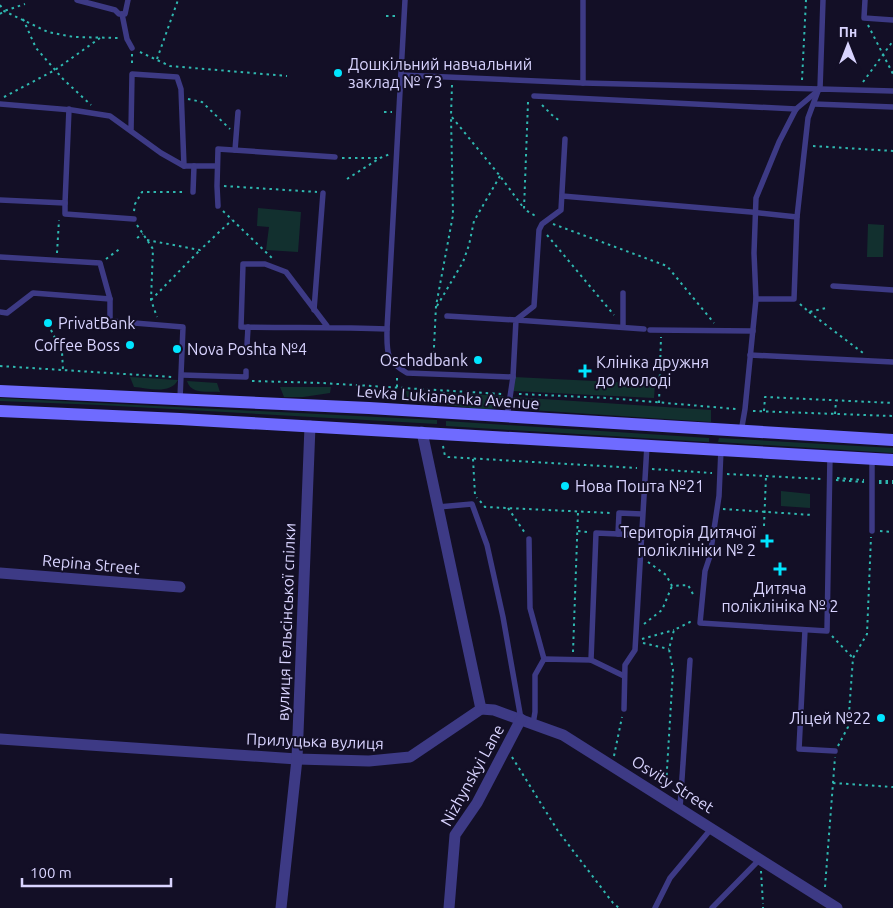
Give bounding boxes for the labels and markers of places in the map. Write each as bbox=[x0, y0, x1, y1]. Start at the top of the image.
place label: Дошкільний навчальний заклад № 73 bbox=[348, 55, 532, 91]
marker: Дошкільний навчальний заклад № 73 bbox=[332, 67, 344, 79]
place label: PrivatBank bbox=[58, 314, 135, 332]
marker: PrivatBank bbox=[42, 317, 54, 329]
place label: Coffee Boss bbox=[34, 336, 120, 354]
marker: Coffee Boss bbox=[124, 339, 136, 351]
place label: Nova Poshta №4 bbox=[187, 340, 307, 358]
marker: Nova Poshta №4 bbox=[171, 343, 183, 355]
place label: Oschadbank bbox=[380, 351, 468, 369]
place label: Клініка дружня до молоді bbox=[596, 353, 709, 389]
marker: Oschadbank bbox=[472, 354, 484, 366]
marker: Клініка дружня до молоді bbox=[578, 364, 592, 378]
place label: Нова Пошта №21 bbox=[575, 477, 704, 495]
marker: Нова Пошта №21 bbox=[559, 480, 571, 492]
place label: Територія Дитячої поліклініки № 2 bbox=[620, 523, 757, 559]
marker: Територія Дитячої поліклініки № 2 bbox=[760, 534, 774, 548]
marker: Дитяча поліклініка № 2 bbox=[773, 562, 787, 576]
place label: Дитяча поліклініка № 2 bbox=[721, 579, 839, 615]
place label: Ліцей №22 bbox=[789, 709, 871, 727]
marker: Ліцей №22 bbox=[875, 712, 887, 724]

